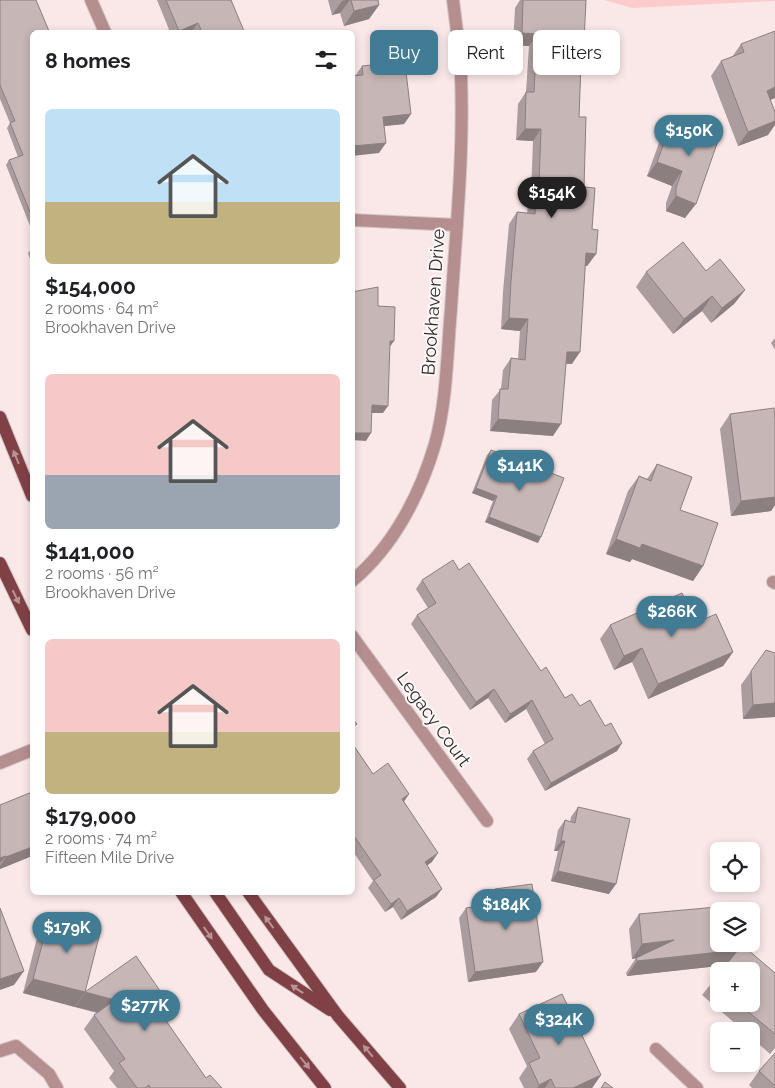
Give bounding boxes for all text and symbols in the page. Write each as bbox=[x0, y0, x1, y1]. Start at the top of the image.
chip: Buy bbox=[370, 30, 438, 75]
chip: Rent bbox=[448, 30, 523, 75]
chip: Filters bbox=[533, 30, 620, 75]
icon: filters bbox=[312, 46, 340, 74]
text: 8 homes bbox=[45, 48, 131, 73]
pin: $150K bbox=[654, 114, 724, 157]
text: $150K bbox=[665, 121, 713, 140]
icon: home bbox=[148, 141, 238, 231]
pin: $154K bbox=[517, 176, 587, 219]
text: $154K bbox=[529, 183, 575, 202]
street label: Brookhaven Drive bbox=[417, 228, 449, 376]
text: $154,000 bbox=[45, 274, 136, 299]
text: 2 rooms · 64 m² bbox=[45, 299, 159, 318]
text: Brookhaven Drive bbox=[45, 318, 176, 337]
icon: home bbox=[148, 406, 238, 496]
one-way arrow bbox=[12, 450, 20, 464]
pin: $141K bbox=[485, 450, 555, 492]
text: $141K bbox=[497, 456, 543, 475]
text: $141,000 bbox=[45, 539, 135, 564]
text: 2 rooms · 56 m² bbox=[45, 564, 159, 583]
text: Brookhaven Drive bbox=[45, 583, 176, 602]
one-way arrow bbox=[12, 589, 20, 604]
pin: $266K bbox=[637, 596, 707, 638]
text: $266K bbox=[647, 602, 697, 621]
street label: Legacy Court bbox=[393, 668, 475, 770]
icon: home bbox=[148, 671, 238, 761]
text: $179,000 bbox=[45, 804, 136, 829]
text: 2 rooms · 74 m² bbox=[45, 829, 157, 848]
map controls bbox=[710, 842, 760, 1072]
button: locate bbox=[710, 842, 760, 892]
text: Fifteen Mile Drive bbox=[45, 848, 174, 867]
pin: $184K bbox=[471, 888, 541, 931]
text: $184K bbox=[482, 895, 530, 914]
button: layers bbox=[710, 902, 760, 952]
pin: $179K bbox=[32, 912, 102, 954]
one-way arrow bbox=[264, 915, 274, 929]
text: $179K bbox=[43, 918, 91, 937]
one-way arrow bbox=[203, 926, 213, 940]
button: + bbox=[710, 962, 760, 1012]
one-way arrow bbox=[291, 984, 304, 993]
pin: $277K bbox=[110, 990, 180, 1032]
text: $277K bbox=[121, 996, 169, 1015]
pin: $324K bbox=[524, 1004, 594, 1046]
text: $324K bbox=[535, 1010, 583, 1029]
button: − bbox=[710, 1022, 760, 1072]
one-way arrow bbox=[363, 1045, 374, 1057]
one-way arrow bbox=[300, 1056, 311, 1069]

